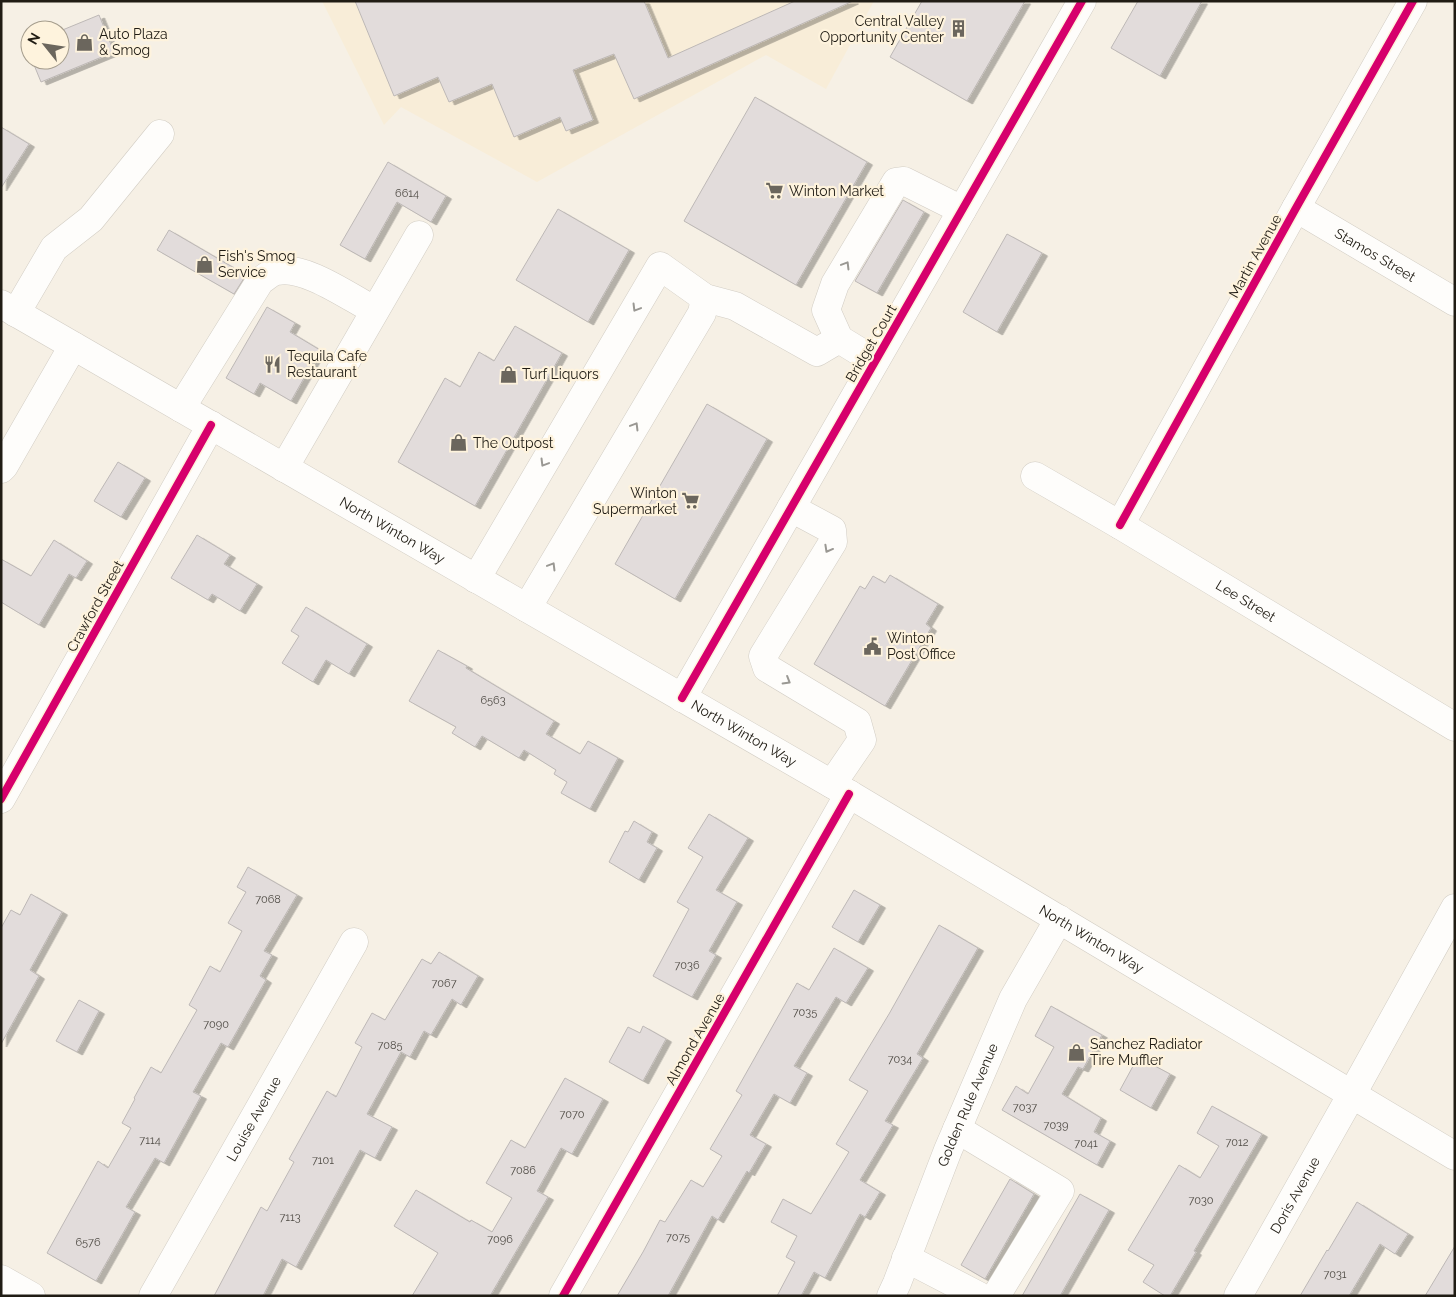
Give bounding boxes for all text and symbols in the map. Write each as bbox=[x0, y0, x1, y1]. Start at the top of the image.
place label: Central Valley Opportunity Center bbox=[820, 13, 944, 45]
building icon: Central Valley Opportunity Center bbox=[948, 19, 968, 39]
north arrow bbox=[20, 20, 70, 70]
place label: Auto Plaza & Smog bbox=[99, 26, 168, 58]
text: N bbox=[24, 30, 43, 47]
shop icon: Auto Plaza & Smog bbox=[75, 32, 95, 52]
supermarket icon: Winton Market bbox=[765, 181, 785, 201]
place label: Winton Market bbox=[789, 183, 884, 199]
house number: 6614 bbox=[395, 187, 419, 200]
street label: Martin Avenue bbox=[1225, 211, 1285, 301]
street label: Stamos Street bbox=[1332, 225, 1419, 285]
place label: Fish's Smog Service bbox=[218, 248, 295, 280]
shop icon: Fish's Smog Service bbox=[194, 254, 214, 274]
one-way arrow bbox=[840, 262, 850, 271]
street label: Bridget Court bbox=[842, 301, 900, 385]
one-way arrow bbox=[632, 302, 642, 311]
place label: Tequila Cafe Restaurant bbox=[287, 348, 367, 380]
restaurant icon: Tequila Cafe Restaurant bbox=[263, 354, 283, 374]
shop icon: Turf Liquors bbox=[498, 364, 518, 384]
place label: Turf Liquors bbox=[522, 366, 599, 382]
one-way arrow bbox=[628, 423, 638, 432]
shop icon: The Outpost bbox=[449, 433, 469, 453]
place label: The Outpost bbox=[473, 435, 554, 451]
one-way arrow bbox=[541, 457, 551, 466]
place label: Winton Supermarket bbox=[593, 485, 677, 517]
supermarket icon: Winton Supermarket bbox=[681, 491, 701, 511]
street label: North Winton Way bbox=[337, 493, 448, 567]
one-way arrow bbox=[825, 543, 835, 552]
street label: Crawford Street bbox=[63, 557, 127, 654]
one-way arrow bbox=[546, 563, 556, 572]
street label: Lee Street bbox=[1213, 577, 1279, 625]
place label: Winton Post Office bbox=[887, 630, 956, 662]
public building icon: Winton Post Office bbox=[863, 636, 883, 656]
one-way arrow bbox=[782, 674, 791, 684]
house number: 6563 bbox=[480, 694, 506, 707]
street label: North Winton Way bbox=[688, 697, 800, 770]
house number: 7068 bbox=[255, 893, 281, 906]
street label: North Winton Way bbox=[1036, 902, 1147, 976]
house number: 7036 bbox=[674, 959, 700, 972]
house number: 7067 bbox=[431, 977, 457, 990]
street label: Almond Avenue bbox=[662, 990, 728, 1088]
house number: 7035 bbox=[793, 1006, 817, 1019]
house number: 7090 bbox=[203, 1018, 229, 1031]
place label: Sanchez Radiator Tire Muffler bbox=[1090, 1036, 1203, 1068]
house number: 7085 bbox=[377, 1039, 403, 1052]
street label: Golden Rule Avenue bbox=[934, 1041, 1001, 1169]
shop icon: Sanchez Radiator Tire Muffler bbox=[1066, 1042, 1086, 1062]
house number: 7034 bbox=[888, 1053, 912, 1066]
street label: Louise Avenue bbox=[223, 1073, 284, 1164]
house number: 7037 bbox=[1013, 1101, 1037, 1114]
house number: 7070 bbox=[559, 1108, 585, 1121]
house number: 7039 bbox=[1044, 1119, 1068, 1132]
house number: 7114 bbox=[139, 1134, 161, 1147]
house number: 7012 bbox=[1225, 1136, 1249, 1149]
house number: 7041 bbox=[1074, 1137, 1098, 1150]
house number: 7101 bbox=[312, 1154, 334, 1167]
street label: Doris Avenue bbox=[1267, 1154, 1323, 1236]
house number: 7086 bbox=[510, 1164, 536, 1177]
house number: 7030 bbox=[1188, 1194, 1214, 1207]
house number: 7113 bbox=[279, 1211, 301, 1224]
house number: 7075 bbox=[666, 1231, 690, 1244]
house number: 7096 bbox=[487, 1233, 513, 1246]
house number: 6576 bbox=[75, 1236, 101, 1249]
house number: 7031 bbox=[1323, 1268, 1347, 1281]

